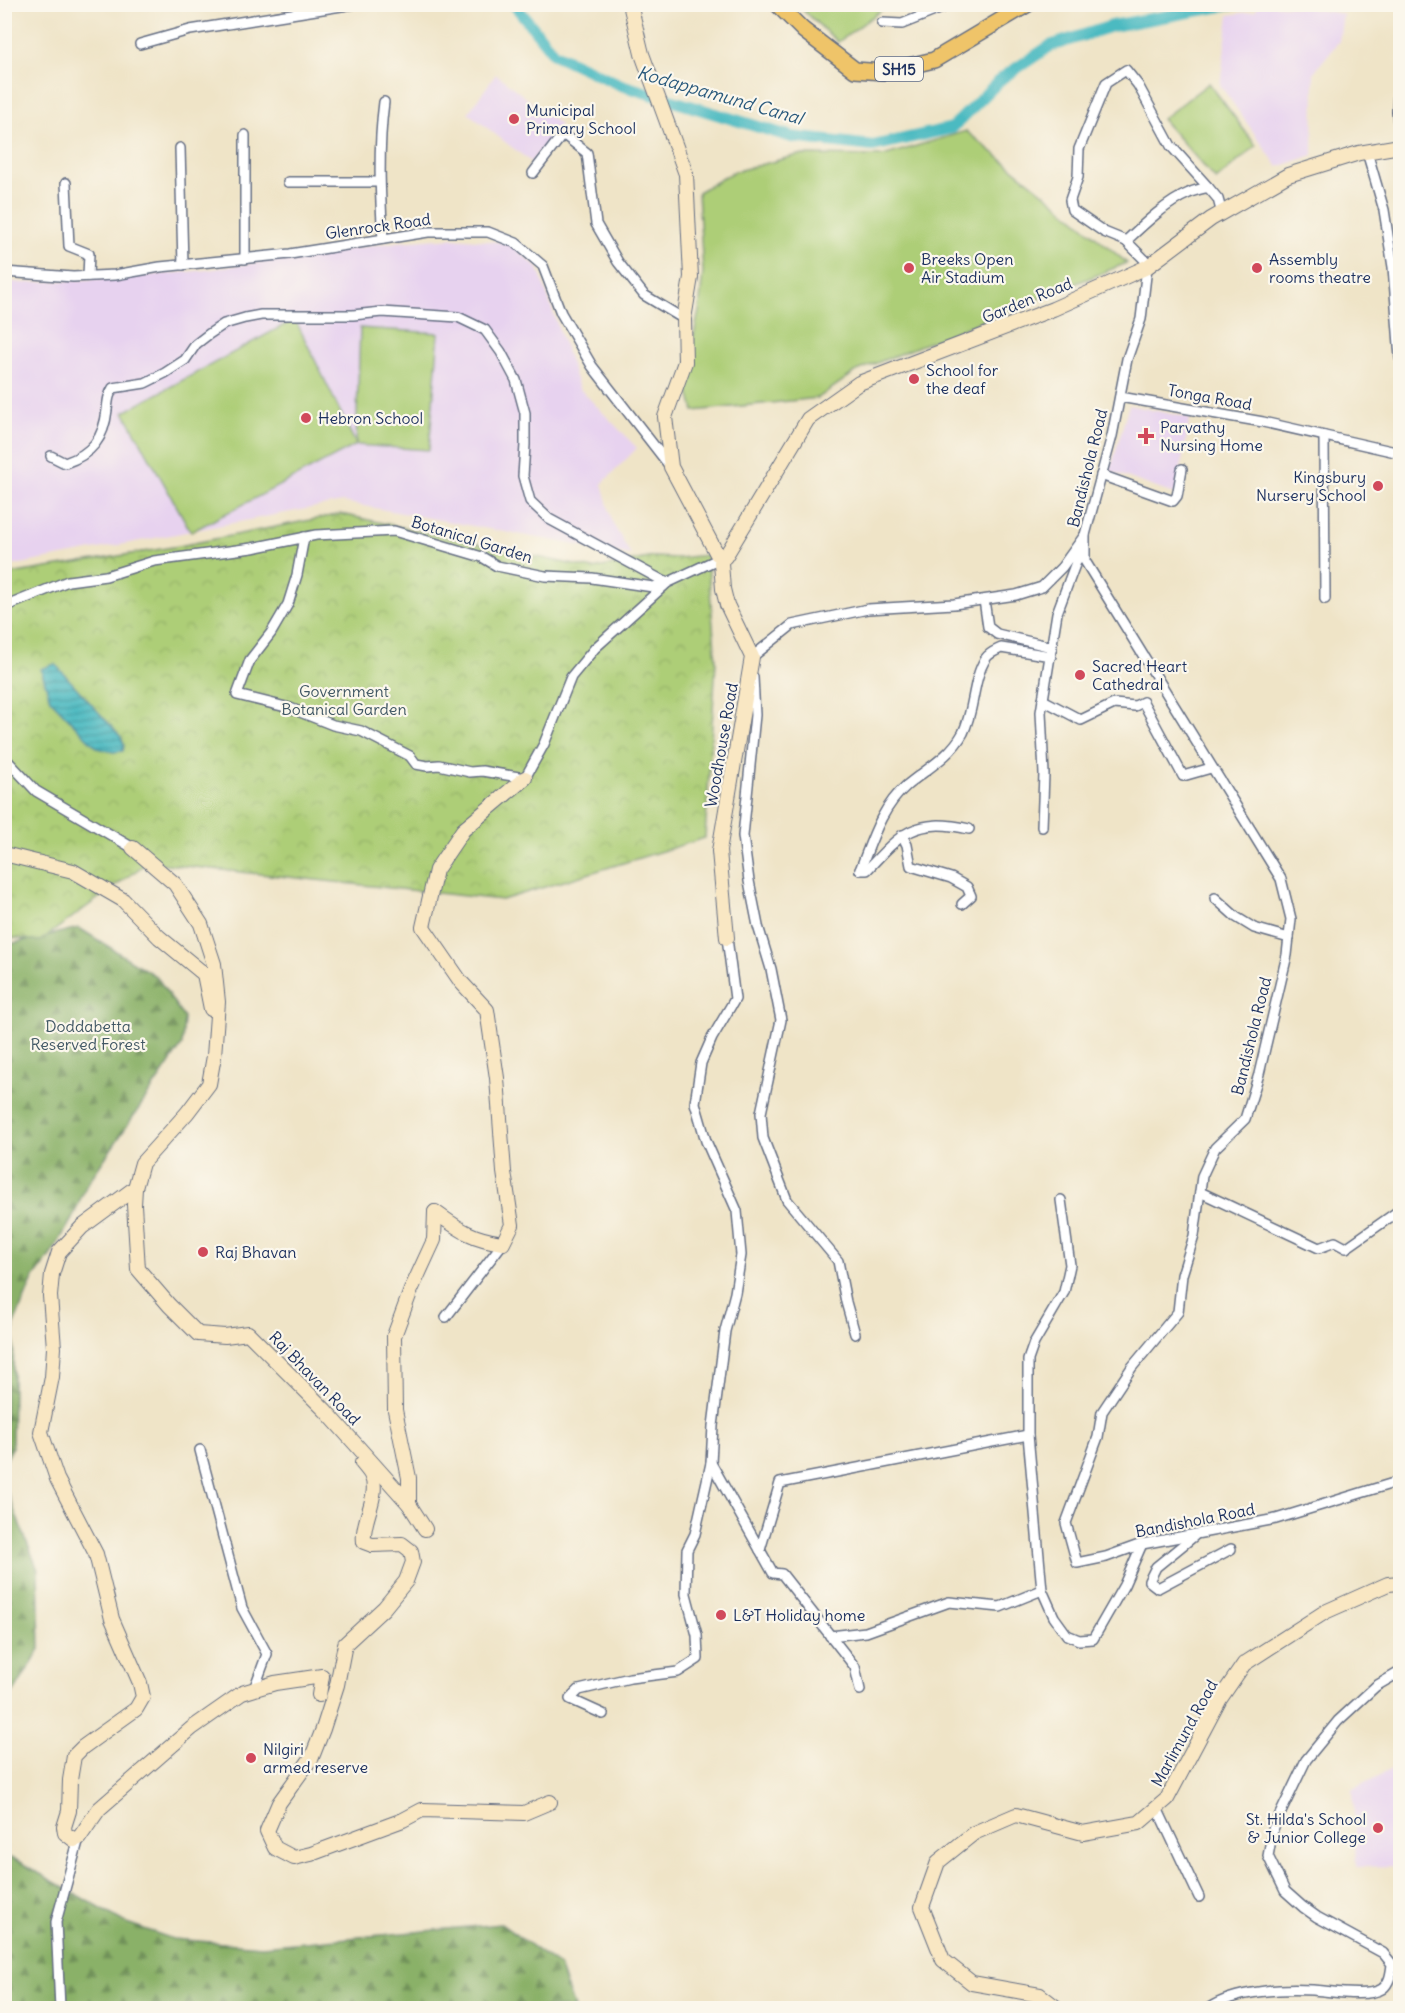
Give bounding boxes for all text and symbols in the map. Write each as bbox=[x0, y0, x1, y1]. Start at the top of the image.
road number: SH15 bbox=[875, 57, 923, 81]
water label: Kodappamund Canal bbox=[635, 60, 808, 130]
place label: Municipal Primary School bbox=[526, 100, 636, 138]
marker: Municipal Primary School bbox=[507, 112, 521, 126]
street label: Glenrock Road bbox=[324, 209, 432, 243]
place label: Breeks Open Air Stadium bbox=[921, 249, 1013, 287]
place label: Assembly rooms theatre bbox=[1269, 249, 1371, 287]
marker: Breeks Open Air Stadium bbox=[902, 261, 916, 275]
marker: Assembly rooms theatre bbox=[1250, 261, 1264, 275]
street label: Garden Road bbox=[979, 273, 1075, 327]
place label: School for the deaf bbox=[926, 360, 999, 398]
marker: School for the deaf bbox=[907, 372, 921, 386]
street label: Tonga Road bbox=[1166, 380, 1254, 414]
street label: Bandishola Road bbox=[1063, 407, 1111, 529]
place label: Hebron School bbox=[318, 408, 423, 428]
marker: Hebron School bbox=[299, 411, 313, 425]
place label: Parvathy Nursing Home bbox=[1160, 417, 1263, 455]
marker: Parvathy Nursing Home bbox=[1137, 427, 1155, 445]
place label: Kingsbury Nursery School bbox=[1256, 467, 1366, 505]
marker: Kingsbury Nursery School bbox=[1371, 479, 1385, 493]
street label: Botanical Garden bbox=[409, 511, 535, 567]
place label: Sacred Heart Cathedral bbox=[1092, 656, 1188, 694]
marker: Sacred Heart Cathedral bbox=[1073, 668, 1087, 682]
park label: Government Botanical Garden bbox=[281, 681, 407, 719]
street label: Woodhouse Road bbox=[700, 681, 742, 809]
street label: Bandishola Road bbox=[1227, 975, 1275, 1097]
park label: Doddabetta Reserved Forest bbox=[30, 1016, 146, 1054]
place label: Raj Bhavan bbox=[215, 1242, 297, 1262]
marker: Raj Bhavan bbox=[196, 1245, 210, 1259]
street label: Raj Bhavan Road bbox=[265, 1327, 365, 1429]
street label: Bandishola Road bbox=[1133, 1499, 1257, 1541]
place label: L&T Holiday home bbox=[733, 1605, 866, 1625]
marker: L&T Holiday home bbox=[714, 1608, 728, 1622]
street label: Marlimund Road bbox=[1146, 1676, 1222, 1790]
place label: Nilgiri armed reserve bbox=[263, 1739, 368, 1777]
marker: Nilgiri armed reserve bbox=[244, 1751, 258, 1765]
place label: St. Hilda's School & Junior College bbox=[1246, 1809, 1366, 1847]
marker: St. Hilda's School & Junior College bbox=[1371, 1821, 1385, 1835]

